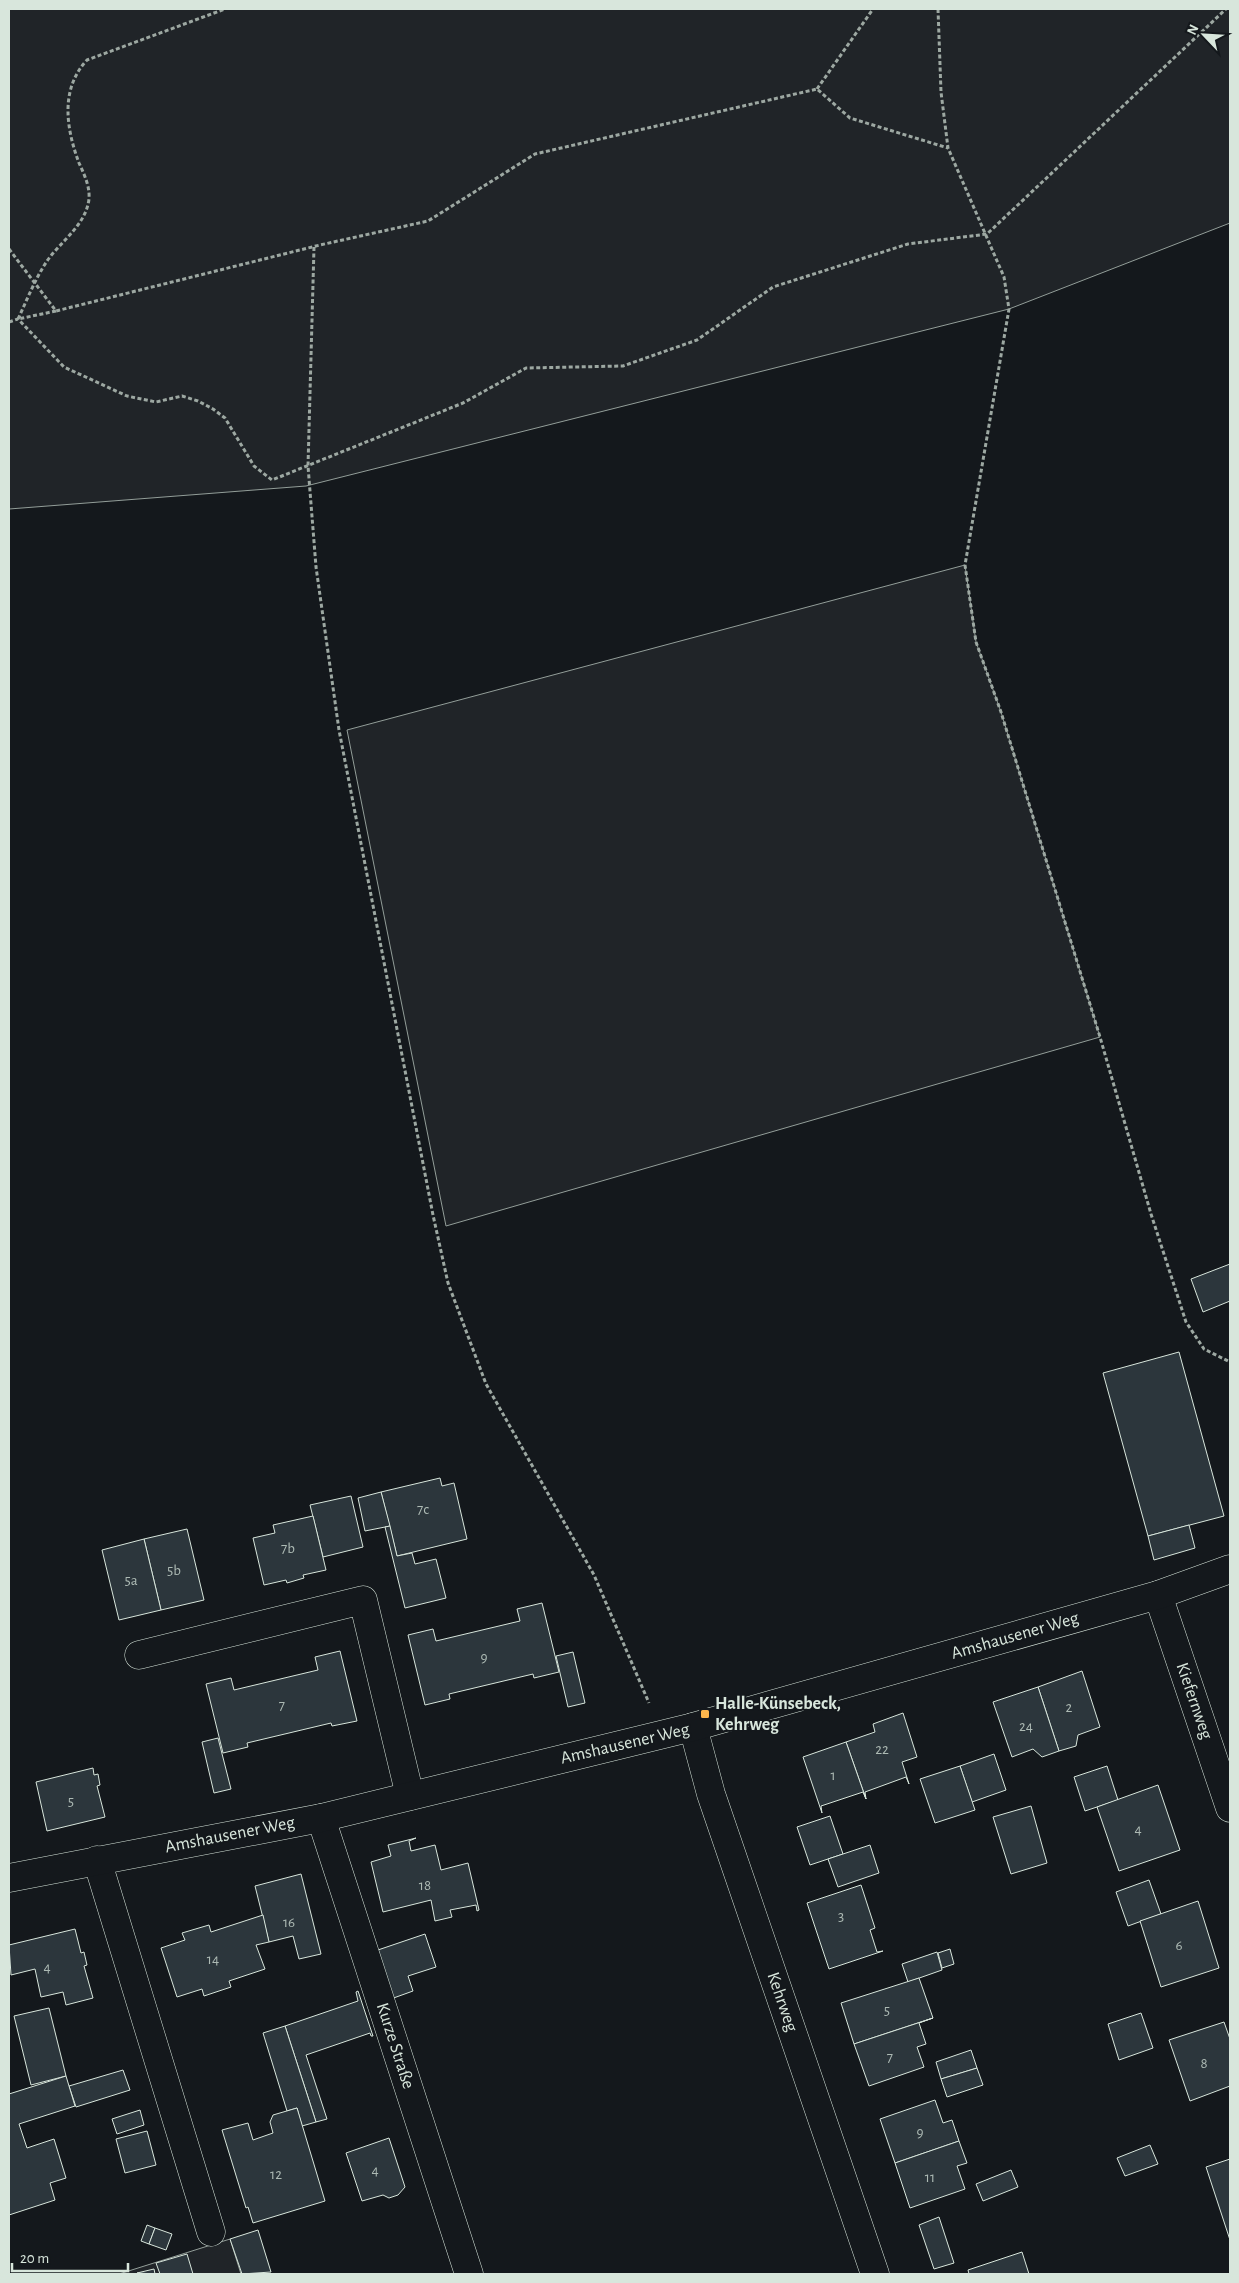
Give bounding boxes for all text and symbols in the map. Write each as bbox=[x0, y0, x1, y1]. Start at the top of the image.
north arrow bbox=[1179, 10, 1229, 60]
text: N bbox=[1185, 23, 1202, 37]
house number: 7c bbox=[417, 1502, 429, 1517]
house number: 7b bbox=[281, 1541, 295, 1556]
house number: 5b bbox=[167, 1563, 181, 1578]
house number: 5a bbox=[124, 1573, 138, 1588]
street label: Amshausener Weg bbox=[949, 1609, 1081, 1663]
house number: 9 bbox=[480, 1650, 488, 1665]
street label: Kiefernweg bbox=[1173, 1661, 1216, 1742]
place label: Halle-Künsebeck, Kehrweg bbox=[715, 1695, 841, 1734]
house number: 7 bbox=[279, 1698, 285, 1713]
house number: 2 bbox=[1066, 1700, 1073, 1715]
marker: Halle-Künsebeck, Kehrweg bbox=[699, 1708, 711, 1720]
house number: 24 bbox=[1019, 1719, 1033, 1734]
street label: Amshausener Weg bbox=[559, 1720, 691, 1768]
house number: 22 bbox=[875, 1742, 889, 1757]
house number: 1 bbox=[830, 1768, 836, 1783]
house number: 5 bbox=[68, 1794, 74, 1809]
street label: Amshausener Weg bbox=[164, 1814, 297, 1856]
house number: 4 bbox=[1134, 1822, 1142, 1837]
house number: 18 bbox=[419, 1878, 431, 1893]
house number: 3 bbox=[838, 1909, 844, 1924]
house number: 16 bbox=[283, 1915, 295, 1930]
house number: 6 bbox=[1175, 1938, 1183, 1953]
house number: 14 bbox=[207, 1952, 219, 1967]
house number: 4 bbox=[43, 1960, 51, 1975]
street label: Kehrweg bbox=[763, 1970, 801, 2034]
street label: Kurze Straße bbox=[373, 2001, 417, 2091]
house number: 5 bbox=[884, 2003, 890, 2018]
house number: 7 bbox=[887, 2050, 893, 2065]
house number: 8 bbox=[1200, 2056, 1208, 2071]
house number: 9 bbox=[916, 2125, 924, 2140]
house number: 4 bbox=[371, 2163, 379, 2178]
house number: 12 bbox=[270, 2167, 282, 2182]
house number: 11 bbox=[925, 2170, 935, 2185]
scale bar bbox=[12, 2240, 129, 2272]
text: 20 m bbox=[20, 2251, 49, 2266]

